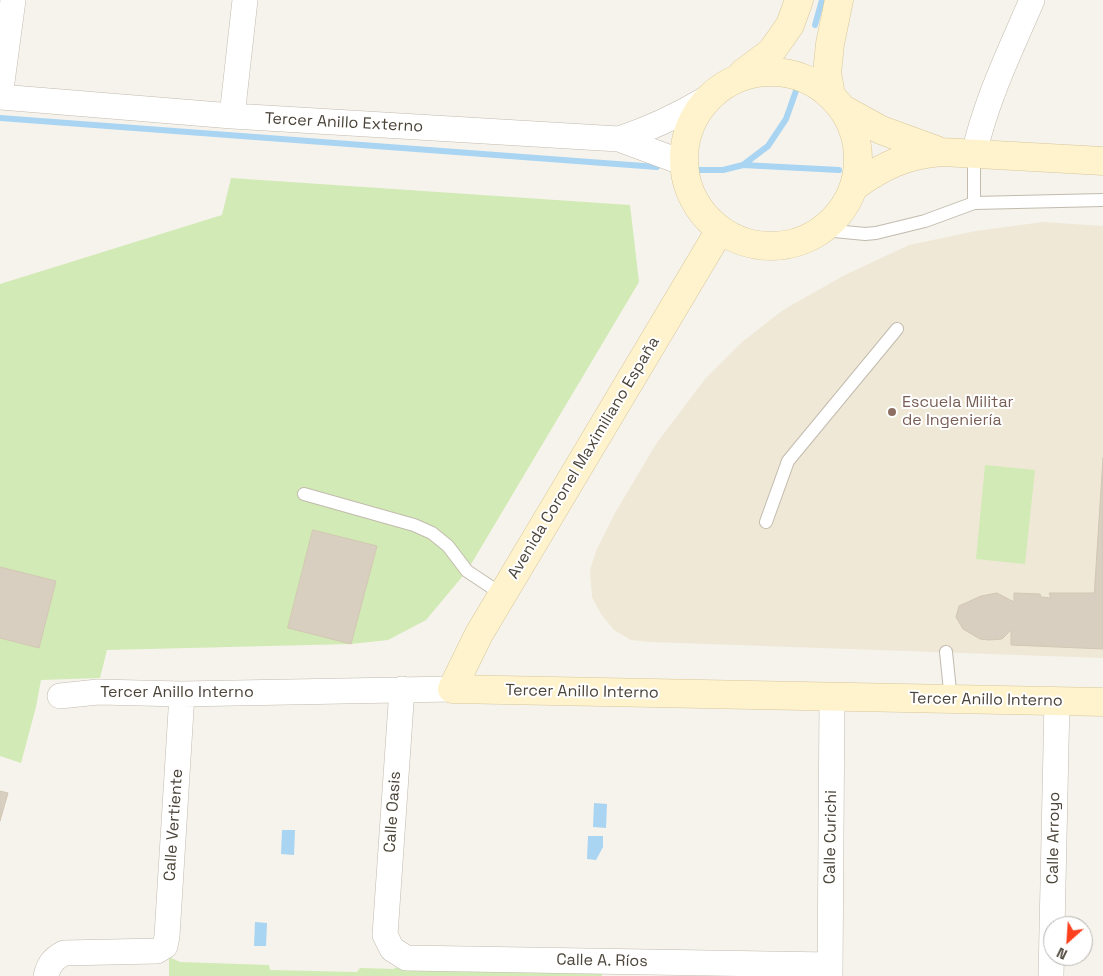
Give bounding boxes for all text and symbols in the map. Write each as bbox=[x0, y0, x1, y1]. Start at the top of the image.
street label: Tercer Anillo Externo bbox=[264, 109, 424, 137]
street label: Avenida Coronel Maximiliano España bbox=[504, 334, 664, 582]
place label: Escuela Militar de Ingeniería bbox=[902, 393, 1014, 431]
marker: Escuela Militar de Ingeniería bbox=[886, 406, 898, 418]
street label: Tercer Anillo Interno bbox=[505, 681, 659, 703]
street label: Tercer Anillo Interno bbox=[100, 683, 254, 703]
street label: Tercer Anillo Interno bbox=[909, 689, 1063, 711]
street label: Calle Vertiente bbox=[160, 768, 188, 882]
street label: Calle Oasis bbox=[381, 771, 405, 853]
street label: Calle Curichi bbox=[821, 790, 841, 884]
street label: Calle Arroyo bbox=[1044, 792, 1064, 884]
north arrow bbox=[1043, 916, 1093, 966]
text: N bbox=[1054, 943, 1070, 964]
street label: Calle A. Ríos bbox=[556, 951, 648, 971]

